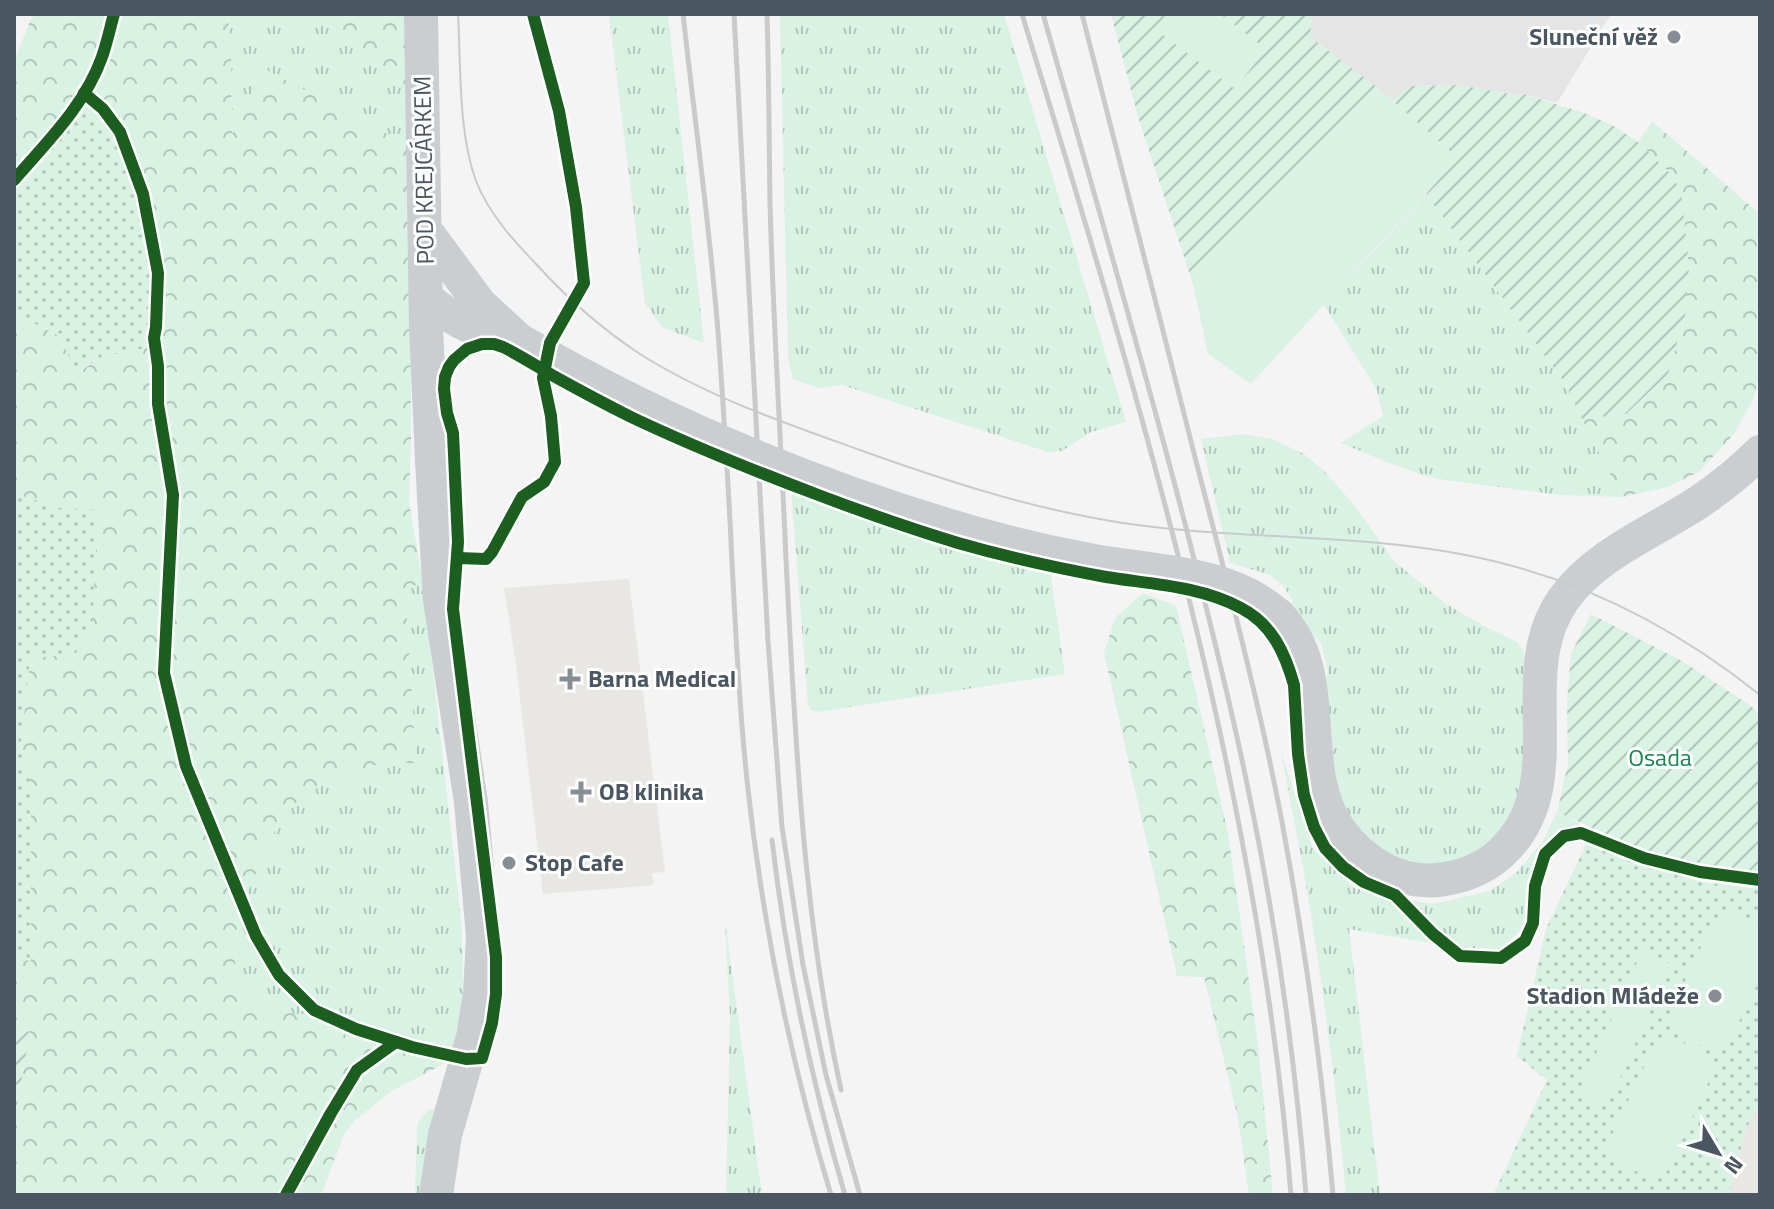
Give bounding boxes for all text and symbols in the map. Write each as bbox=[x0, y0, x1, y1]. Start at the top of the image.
place label: Sluneční věž bbox=[1529, 18, 1658, 54]
marker: Sluneční věž bbox=[1665, 28, 1683, 46]
street label: POD KREJCÁRKEM bbox=[403, 75, 443, 265]
place label: Barna Medical bbox=[588, 660, 736, 696]
marker: Barna Medical bbox=[559, 668, 581, 690]
park label: Osada bbox=[1628, 739, 1692, 775]
place label: OB klinika bbox=[599, 773, 704, 809]
marker: OB klinika bbox=[570, 781, 592, 803]
place label: Stop Cafe bbox=[525, 844, 624, 880]
marker: Stop Cafe bbox=[500, 854, 518, 872]
place label: Stadion Mládeže bbox=[1526, 977, 1699, 1013]
marker: Stadion Mládeže bbox=[1706, 987, 1724, 1005]
north arrow bbox=[1678, 1113, 1758, 1193]
text: N bbox=[1716, 1149, 1752, 1182]

